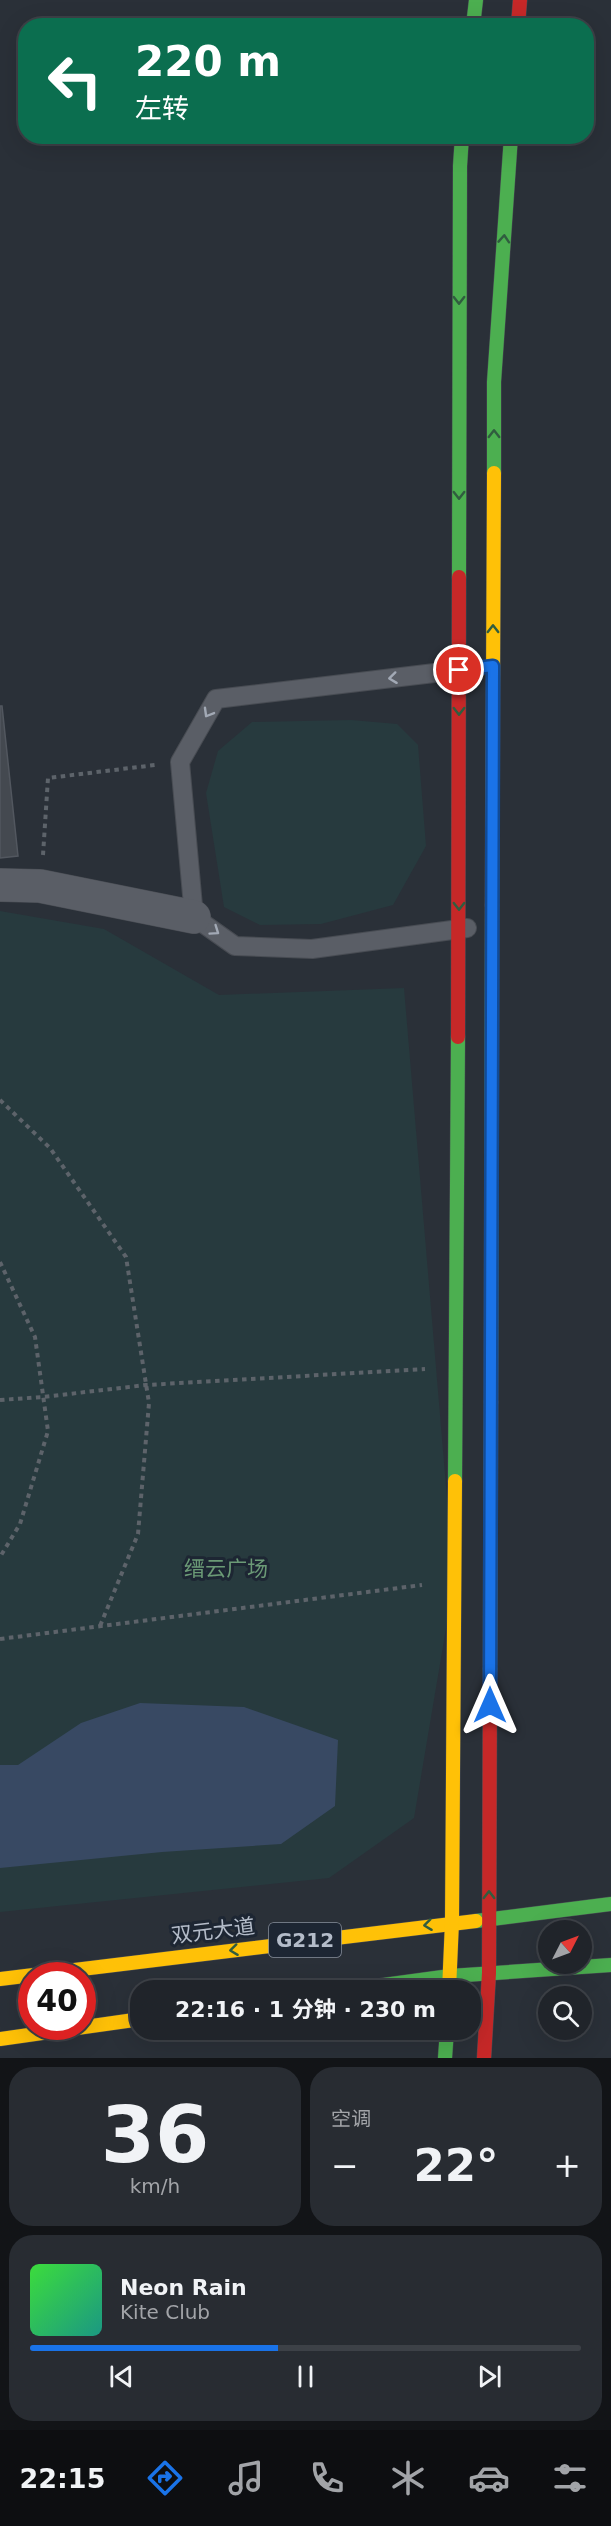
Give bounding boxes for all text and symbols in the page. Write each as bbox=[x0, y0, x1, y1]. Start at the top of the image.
text: 220 m bbox=[135, 37, 281, 86]
icon: left bbox=[36, 42, 114, 120]
text: 左转 bbox=[135, 93, 189, 124]
one-way arrow bbox=[497, 234, 510, 243]
one-way arrow bbox=[453, 295, 465, 304]
one-way arrow bbox=[488, 429, 500, 438]
one-way arrow bbox=[453, 490, 465, 499]
one-way arrow bbox=[487, 624, 499, 633]
pin bbox=[433, 644, 484, 695]
icon: arrive bbox=[442, 653, 475, 686]
one-way arrow bbox=[389, 671, 398, 684]
one-way arrow bbox=[453, 706, 465, 715]
one-way arrow bbox=[204, 707, 215, 718]
one-way arrow bbox=[453, 901, 465, 910]
one-way arrow bbox=[208, 924, 219, 935]
park label: 缙云广场 bbox=[184, 1557, 268, 1581]
position arrow bbox=[458, 1673, 522, 1737]
one-way arrow bbox=[483, 1890, 495, 1899]
street label: 双元大道 bbox=[170, 1914, 256, 1948]
one-way arrow bbox=[423, 1918, 432, 1931]
north arrow bbox=[538, 1920, 592, 1974]
map controls bbox=[538, 1920, 592, 2040]
road number: G212 bbox=[269, 1923, 341, 1957]
one-way arrow bbox=[230, 1943, 239, 1955]
speed limit sign: 40 bbox=[18, 1962, 96, 2040]
button: search bbox=[538, 1986, 592, 2040]
text: 22:16 · 1 分钟 · 230 m bbox=[175, 1997, 436, 2022]
text: 36 bbox=[101, 2090, 209, 2180]
text: 空调 bbox=[331, 2107, 371, 2131]
text: 22° bbox=[413, 2139, 499, 2192]
text: − bbox=[331, 2146, 359, 2185]
text: + bbox=[553, 2146, 581, 2185]
text: km/h bbox=[130, 2174, 180, 2198]
text: Neon Rain bbox=[120, 2275, 247, 2300]
text: Kite Club bbox=[120, 2300, 210, 2324]
icon: previous bbox=[105, 2360, 138, 2393]
icon: pause bbox=[289, 2360, 322, 2393]
icon: next bbox=[473, 2360, 506, 2393]
icon: directions bbox=[144, 2457, 186, 2499]
icon: music bbox=[225, 2457, 267, 2499]
icon: phone bbox=[306, 2457, 348, 2499]
icon: climate bbox=[387, 2457, 429, 2499]
icon: car bbox=[468, 2457, 510, 2499]
icon: filters bbox=[549, 2457, 591, 2499]
text: 22:15 bbox=[20, 2463, 105, 2494]

